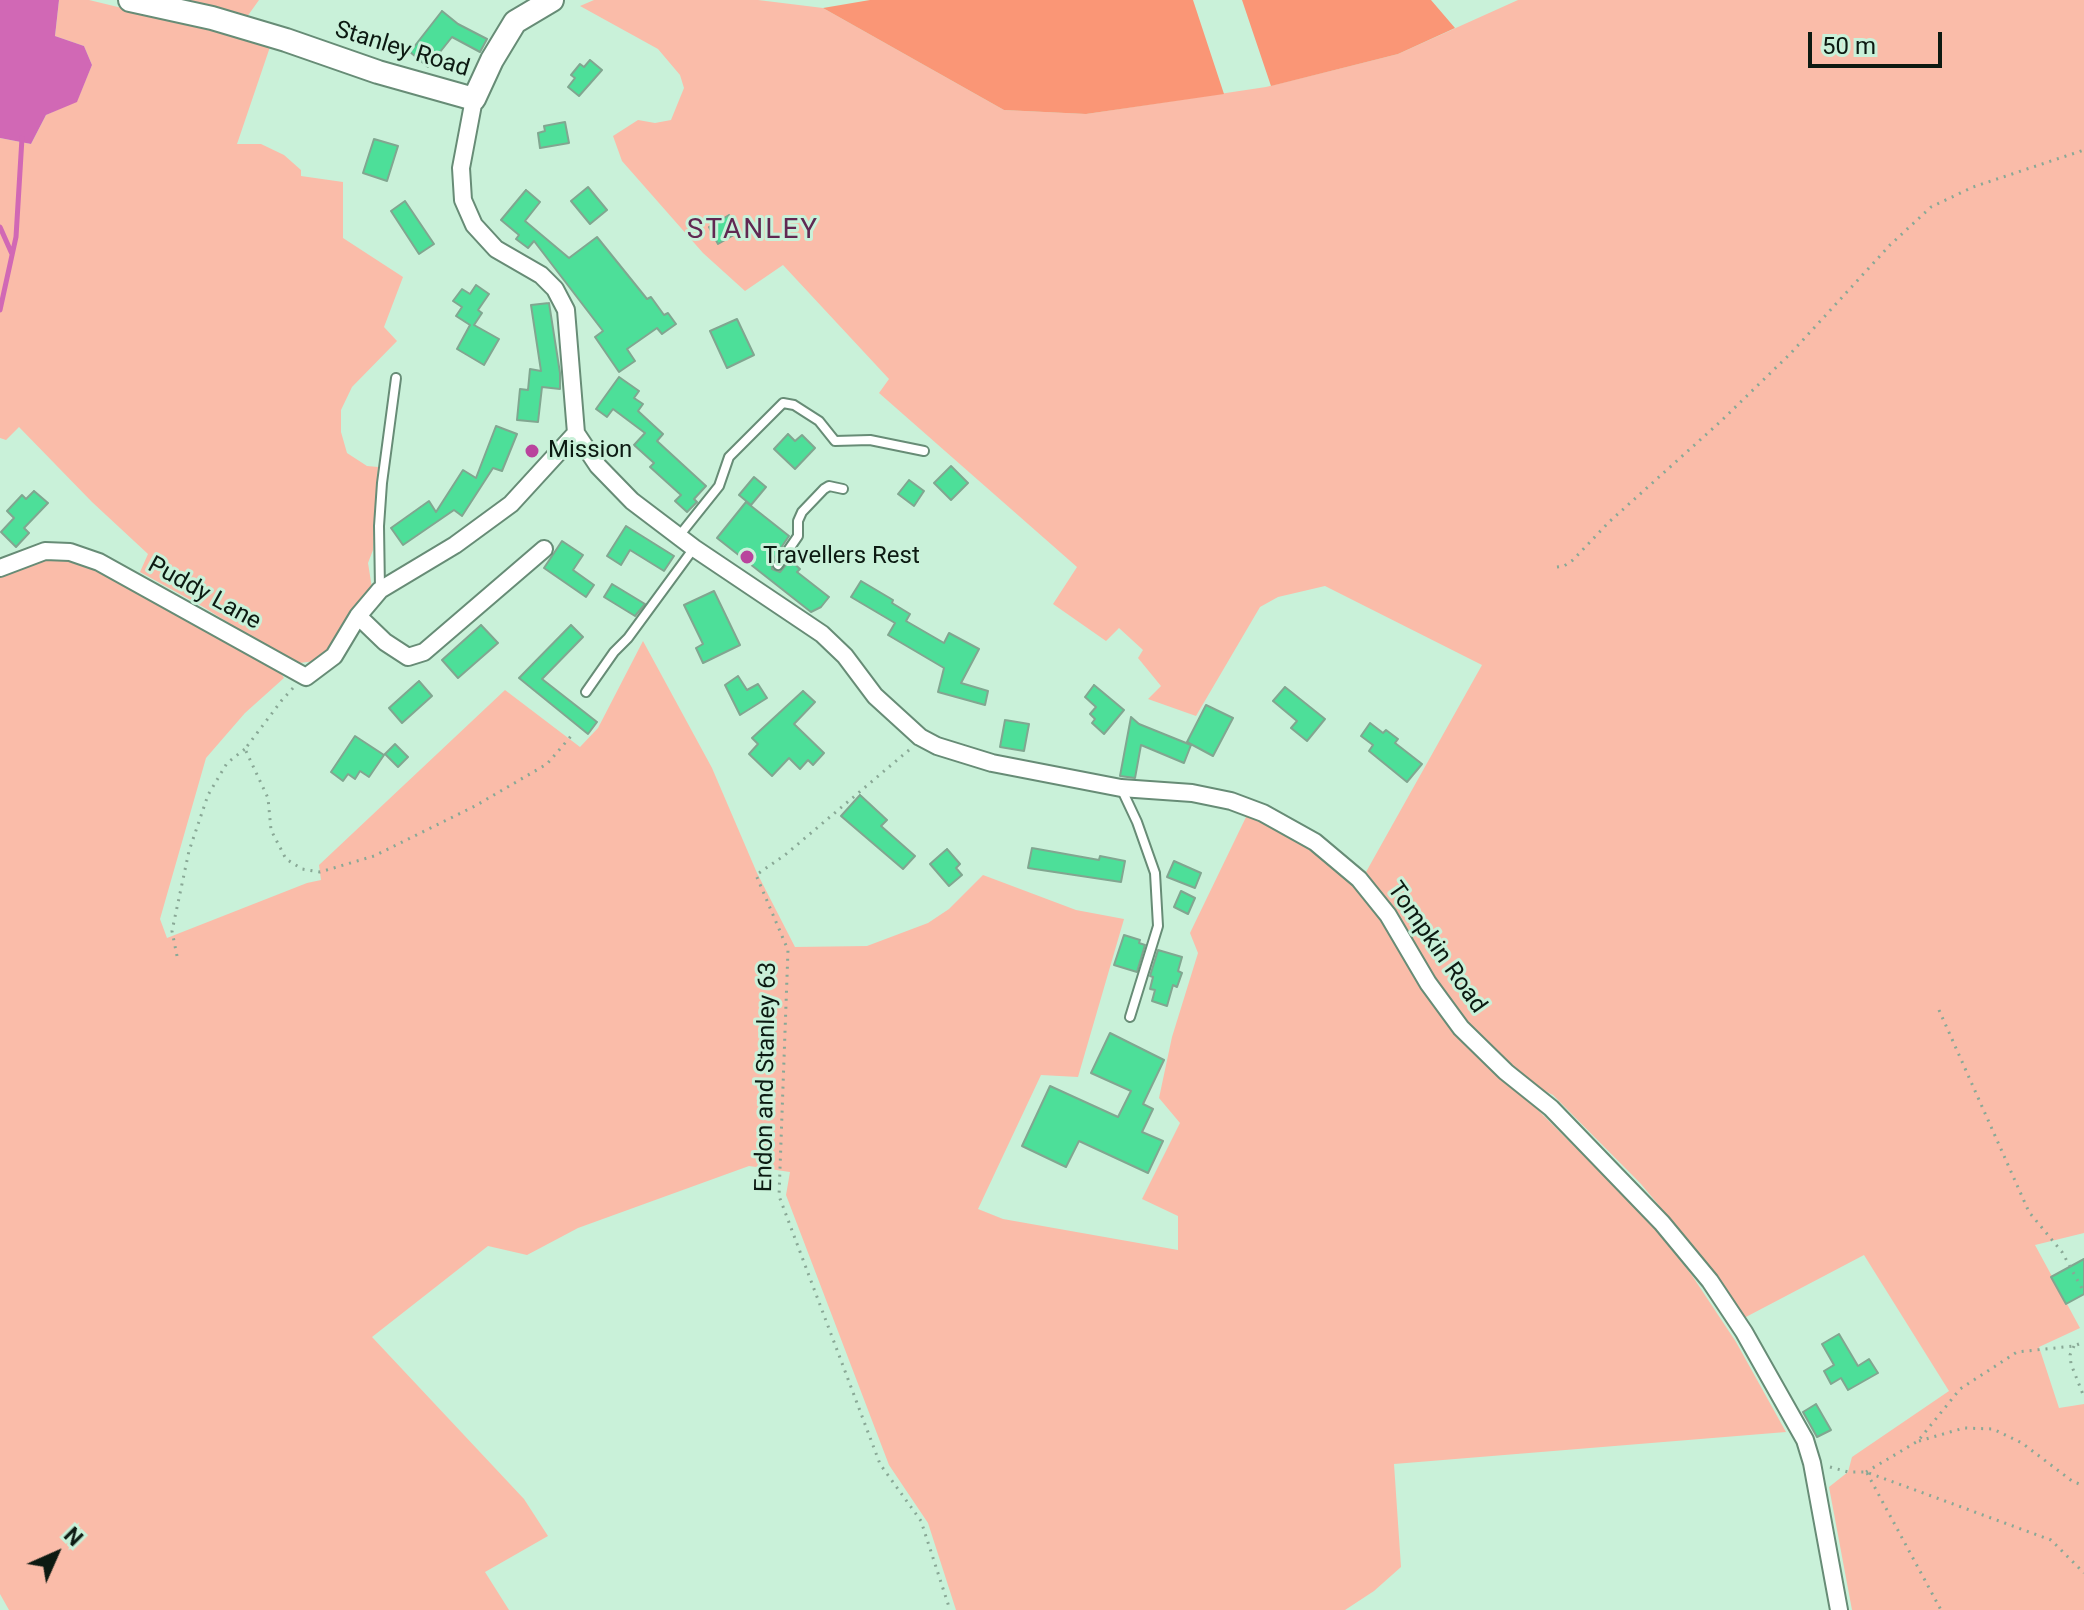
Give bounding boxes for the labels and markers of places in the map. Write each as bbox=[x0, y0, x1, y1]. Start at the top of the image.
place label: Mission bbox=[548, 437, 632, 465]
marker: Mission bbox=[523, 442, 541, 460]
place label: Travellers Rest bbox=[763, 543, 920, 571]
marker: Travellers Rest bbox=[738, 548, 756, 566]

